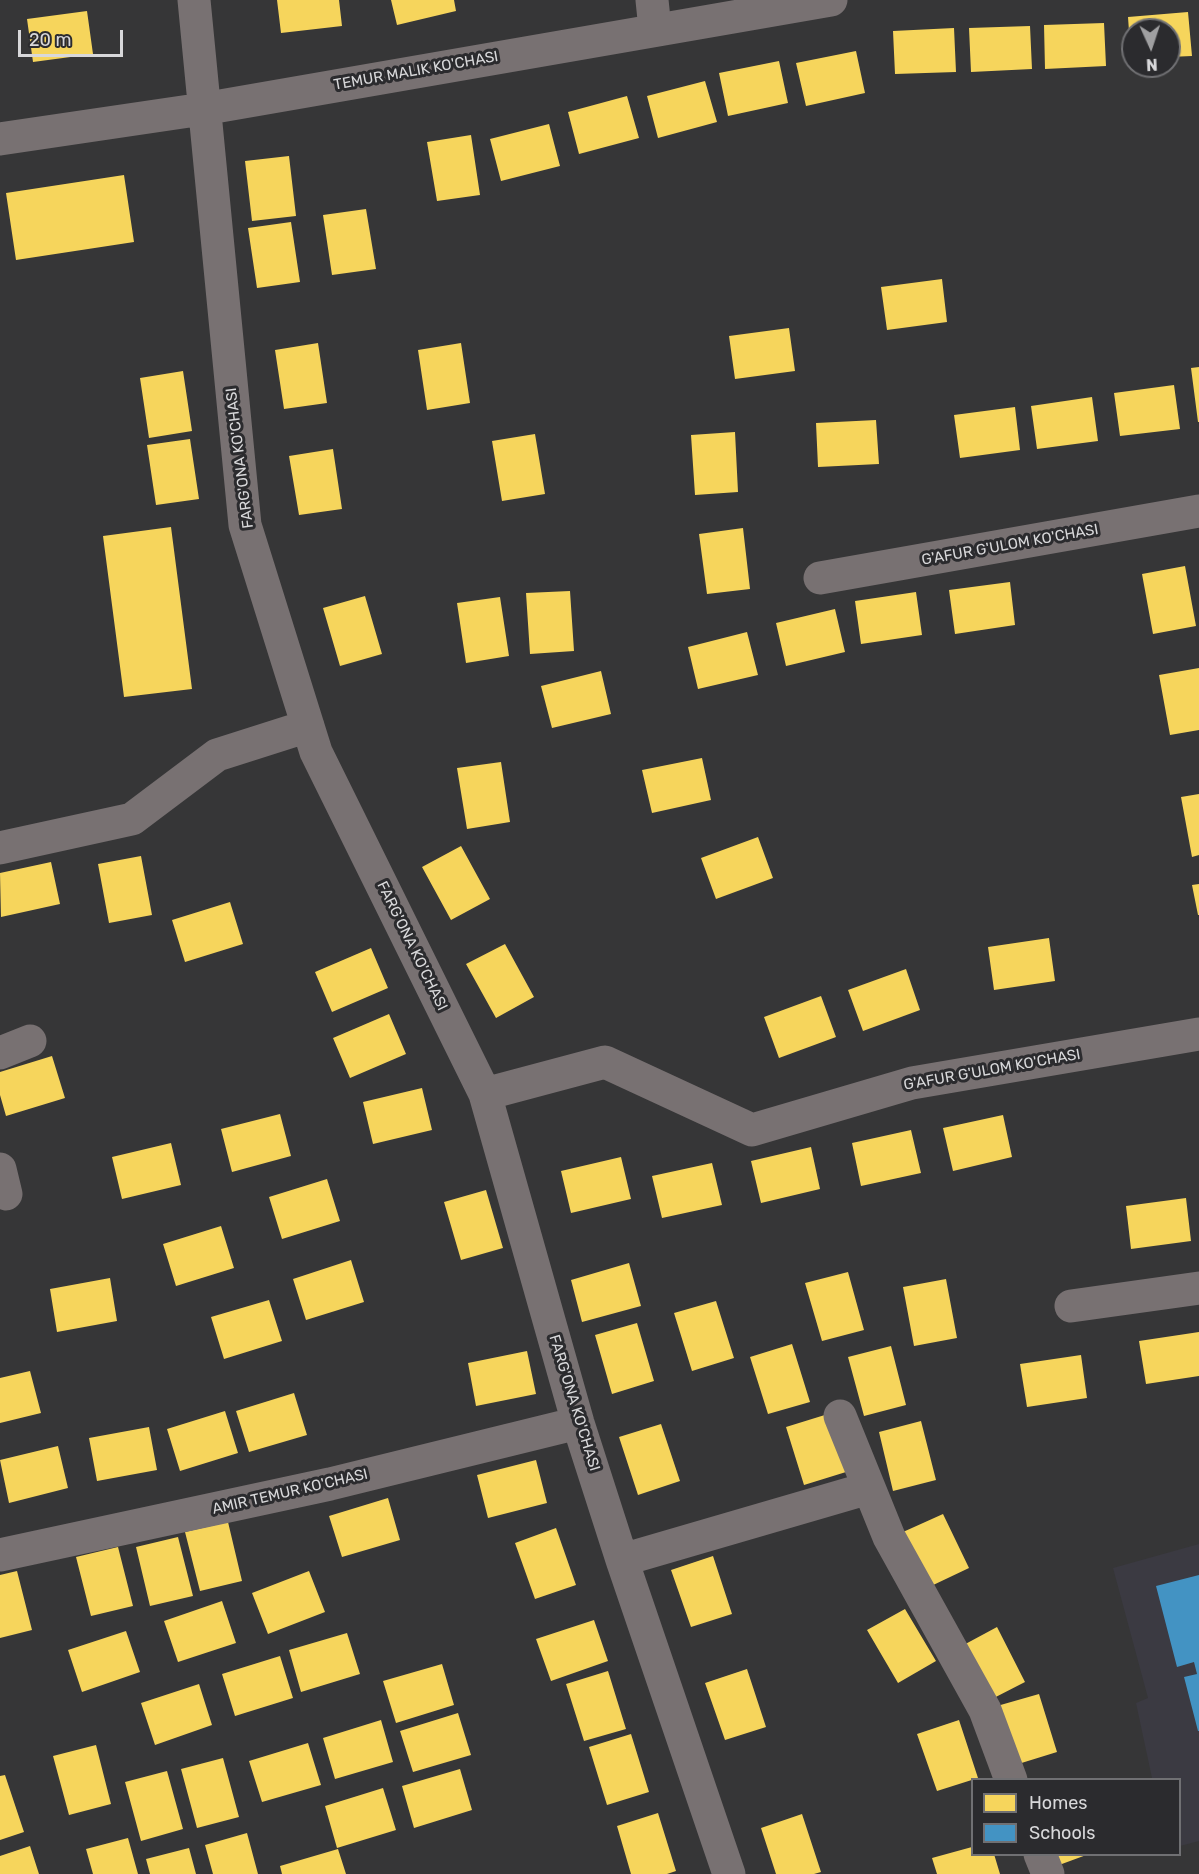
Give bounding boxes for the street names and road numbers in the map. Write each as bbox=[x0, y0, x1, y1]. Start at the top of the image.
street label: TEMUR MALIK KO'CHASI bbox=[332, 48, 500, 94]
street label: FARG'ONA KO'CHASI bbox=[222, 387, 258, 529]
street label: G'AFUR G'ULOM KO'CHASI bbox=[920, 521, 1100, 569]
street label: FARG'ONA KO'CHASI bbox=[373, 878, 451, 1014]
street label: G'AFUR G'ULOM KO'CHASI bbox=[902, 1046, 1082, 1094]
street label: FARG'ONA KO'CHASI bbox=[545, 1333, 603, 1473]
street label: AMIR TEMUR KO'CHASI bbox=[210, 1465, 370, 1519]

